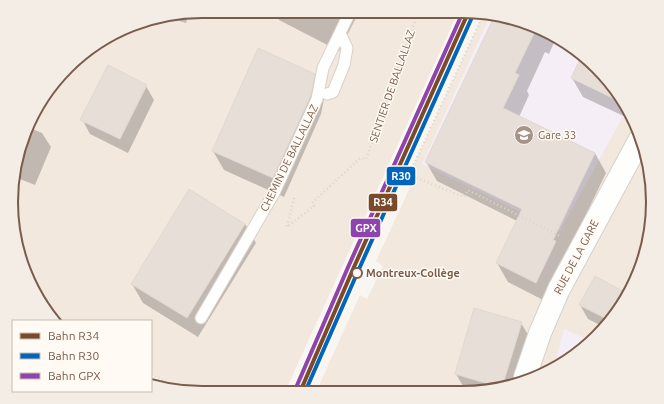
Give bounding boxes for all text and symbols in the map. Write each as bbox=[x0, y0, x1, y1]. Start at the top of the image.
street label: SENTIER DE BALLALLAZ bbox=[367, 28, 417, 144]
street label: CHEMIN DE BALLALLAZ bbox=[258, 103, 320, 213]
school or university icon: Gare 33 bbox=[513, 124, 535, 146]
place label: Gare 33 bbox=[538, 129, 576, 141]
line badge: R30 bbox=[386, 166, 416, 186]
text: R30 bbox=[391, 170, 411, 182]
line badge: R34 bbox=[368, 193, 398, 212]
text: R34 bbox=[373, 196, 393, 208]
line badge: GPX bbox=[350, 218, 381, 238]
street label: RUE DE LA GARE bbox=[551, 218, 601, 296]
text: GPX bbox=[355, 222, 378, 234]
marker: Montreux-Collège bbox=[351, 267, 363, 279]
place label: Montreux-Collège bbox=[366, 267, 460, 279]
legend bbox=[12, 320, 152, 392]
text: Bahn R34 bbox=[48, 329, 99, 342]
text: Bahn R30 bbox=[48, 349, 99, 362]
text: Bahn GPX bbox=[48, 369, 101, 382]

